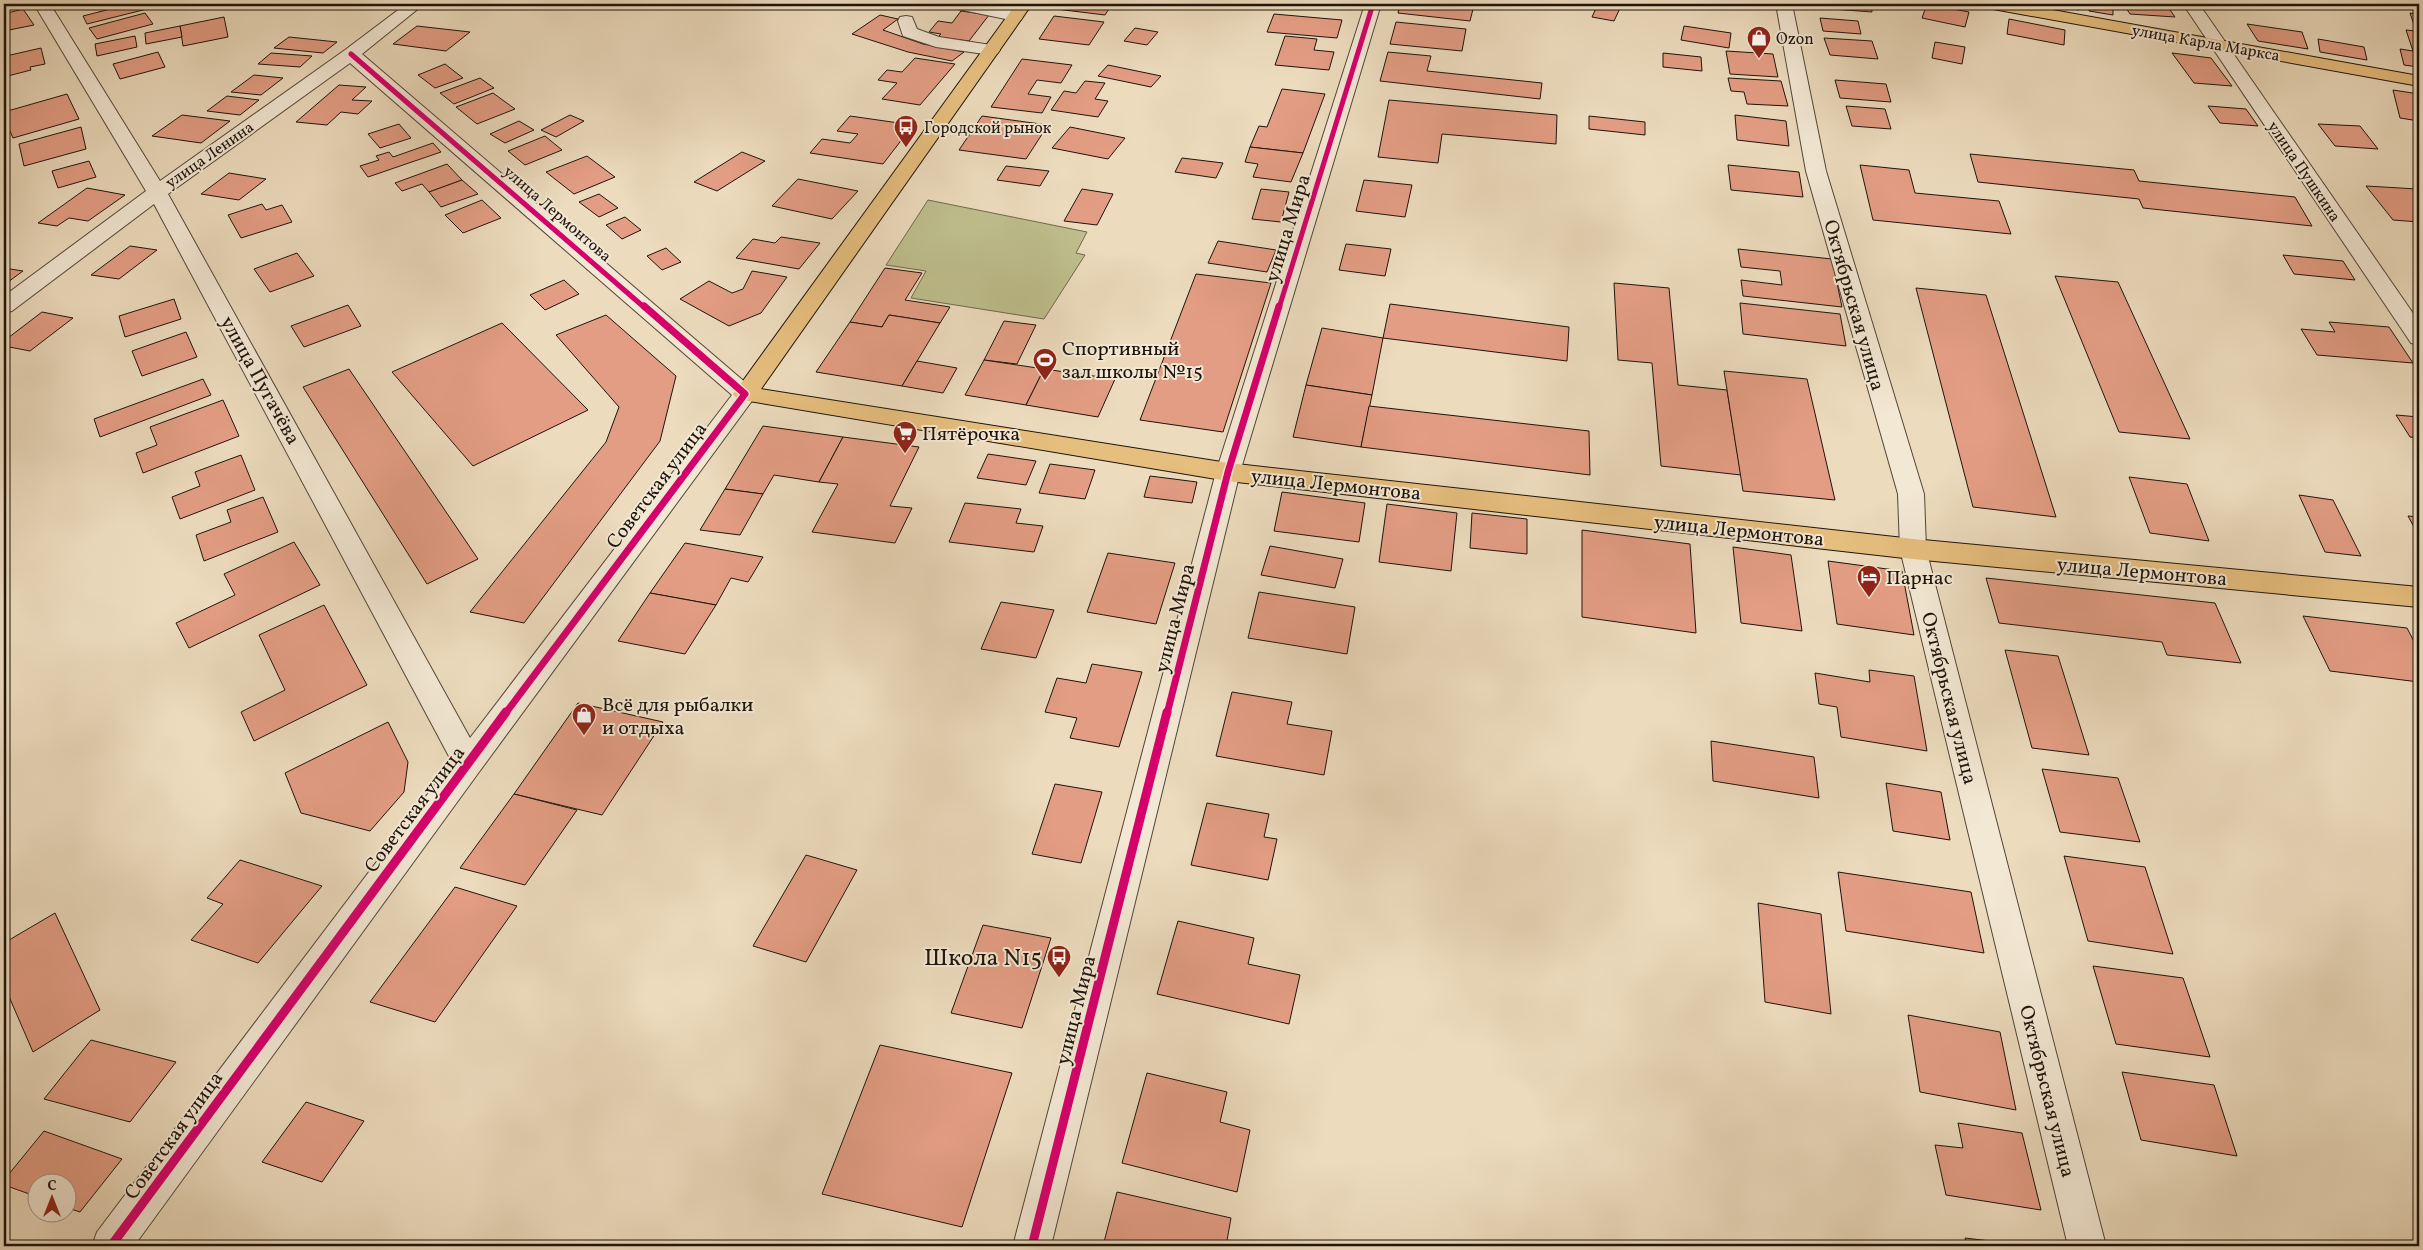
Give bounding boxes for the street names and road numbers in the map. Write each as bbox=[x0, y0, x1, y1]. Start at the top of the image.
street label: улица Карла Маркса bbox=[2130, 20, 2282, 68]
street label: улица Ленина bbox=[162, 117, 259, 194]
street label: улица Пушкина bbox=[2261, 117, 2345, 227]
street label: улица Лермонтова bbox=[498, 161, 616, 268]
street label: улица Мира bbox=[1259, 171, 1319, 286]
street label: Октябрьская улица bbox=[1815, 217, 1891, 394]
street label: улица Пугачёва bbox=[212, 312, 306, 450]
street label: Советская улица bbox=[601, 417, 715, 555]
street label: улица Лермонтова bbox=[1249, 463, 1422, 509]
street label: улица Лермонтова bbox=[1652, 509, 1825, 555]
street label: улица Лермонтова bbox=[2055, 552, 2228, 594]
street label: улица Мира bbox=[1149, 561, 1203, 676]
street label: Октябрьская улица bbox=[1913, 609, 1983, 788]
street label: Советская улица bbox=[359, 741, 473, 879]
street label: улица Мира bbox=[1050, 953, 1104, 1068]
street label: Октябрьская улица bbox=[2011, 1002, 2081, 1181]
street label: Советская улица bbox=[119, 1066, 231, 1206]

